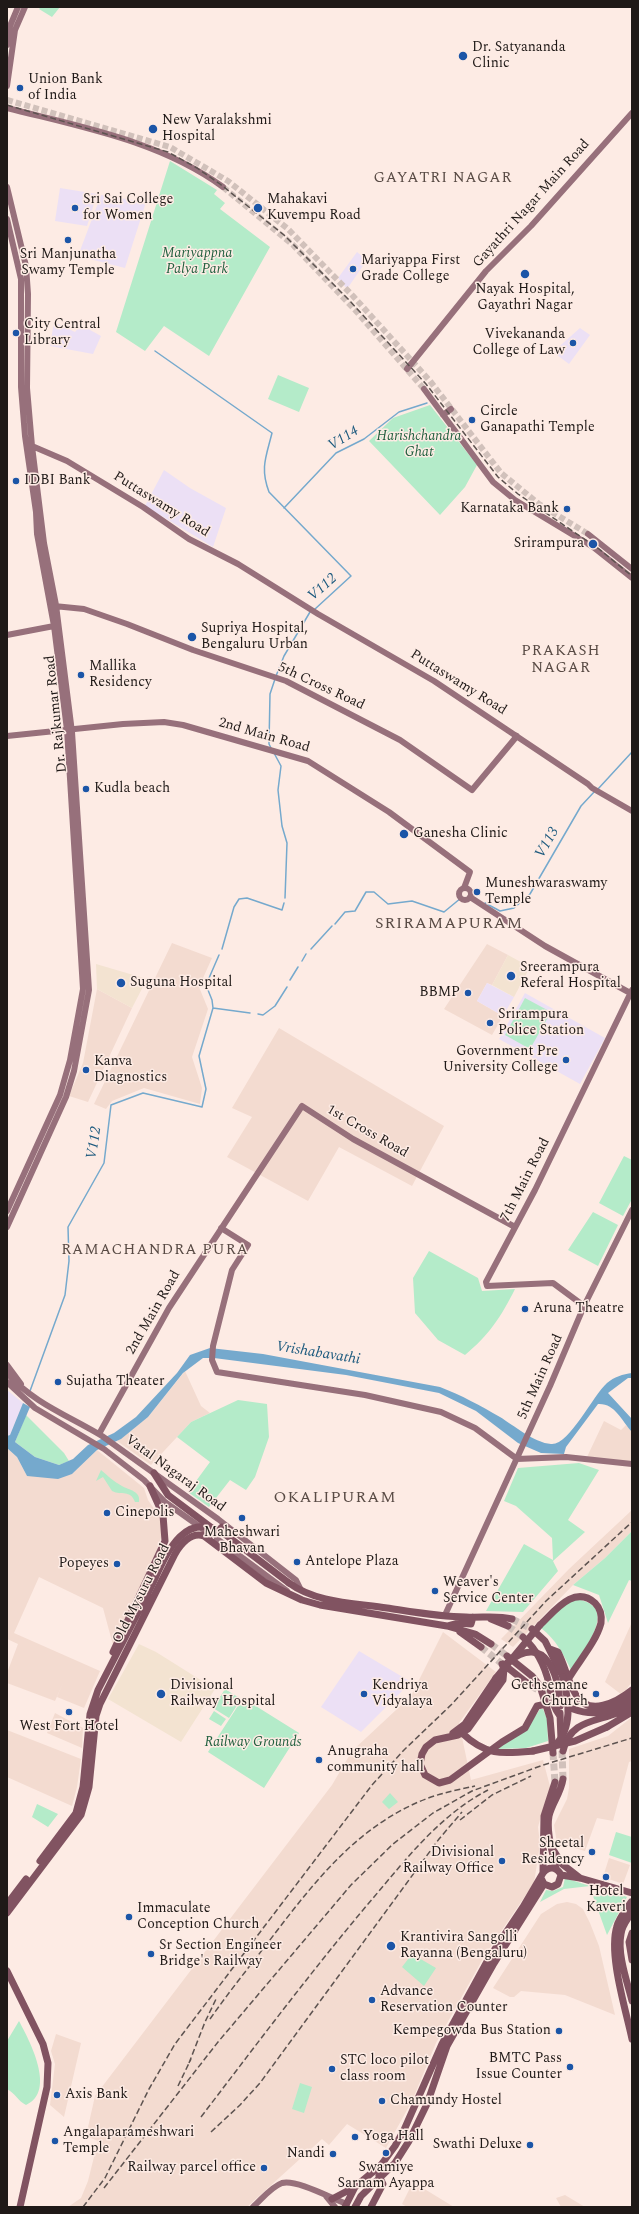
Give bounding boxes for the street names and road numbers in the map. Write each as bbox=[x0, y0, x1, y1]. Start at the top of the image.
street label: Gayathri Nagar Main Road bbox=[470, 136, 594, 272]
street label: Puttaswamy Road bbox=[110, 469, 212, 541]
street label: Puttaswamy Road bbox=[407, 647, 509, 719]
street label: Dr. Rajkumar Road bbox=[42, 654, 72, 774]
street label: 5th Cross Road bbox=[275, 660, 367, 714]
street label: 2nd Main Road bbox=[216, 715, 312, 757]
street label: 1st Cross Road bbox=[323, 1102, 411, 1162]
street label: 7th Main Road bbox=[498, 1135, 554, 1225]
street label: 2nd Main Road bbox=[123, 1268, 185, 1358]
street label: 5th Main Road bbox=[515, 1332, 567, 1422]
street label: Vatal Nagaraj Road bbox=[122, 1432, 228, 1516]
street label: Old Mysuru Road bbox=[110, 1542, 174, 1646]

